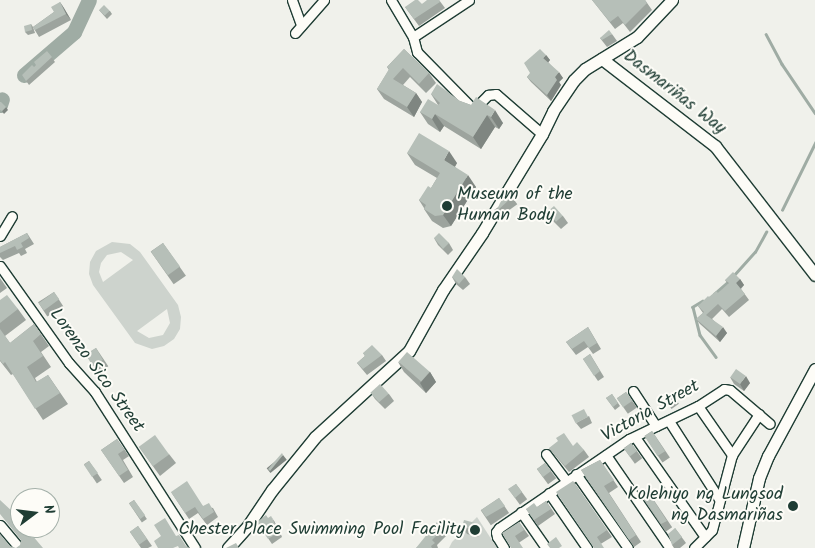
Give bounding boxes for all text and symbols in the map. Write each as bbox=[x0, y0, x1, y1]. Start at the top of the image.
street label: Dasmariñas Way bbox=[618, 46, 730, 140]
place label: Museum of the Human Body bbox=[457, 185, 573, 228]
marker: Museum of the Human Body bbox=[441, 200, 453, 212]
street label: Lorenzo Sico Street bbox=[44, 305, 148, 437]
street label: Victoria Street bbox=[598, 376, 704, 448]
place label: Kolehiyo ng Lungsod ng Dasmariñas bbox=[627, 485, 783, 528]
north arrow bbox=[10, 488, 60, 538]
marker: Kolehiyo ng Lungsod ng Dasmariñas bbox=[787, 500, 799, 512]
text: N bbox=[37, 502, 60, 516]
place label: Chester Place Swimming Pool Facility bbox=[178, 519, 465, 541]
marker: Chester Place Swimming Pool Facility bbox=[469, 524, 481, 536]

